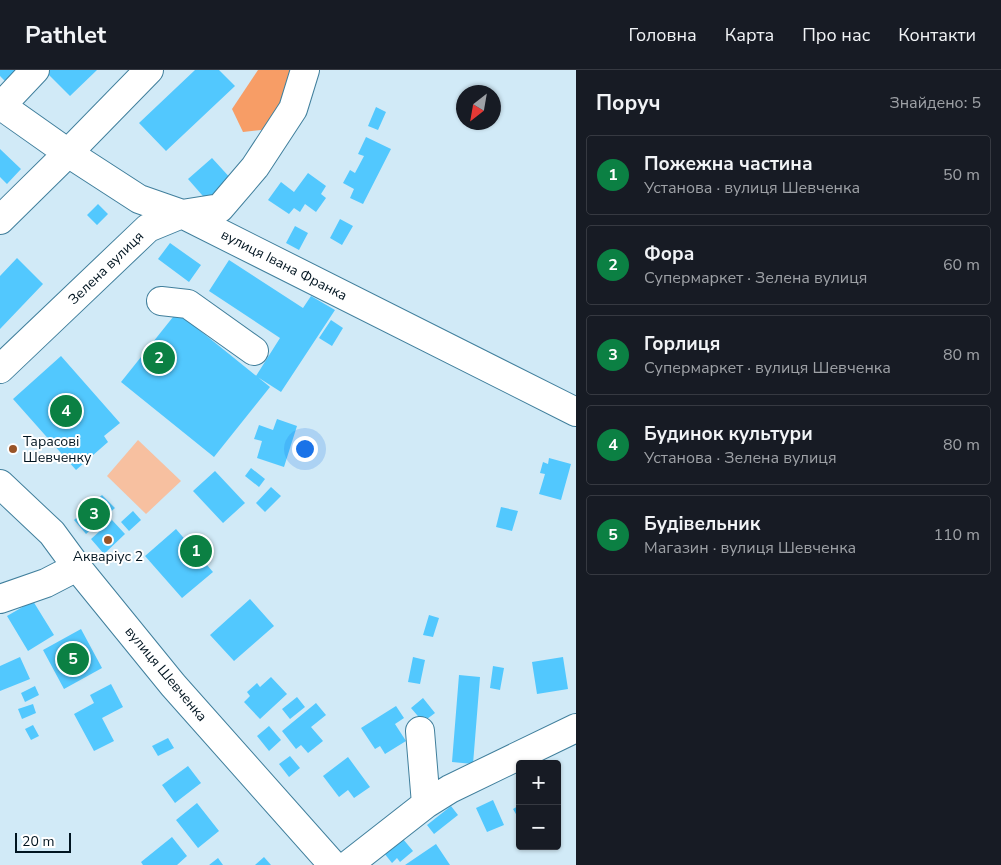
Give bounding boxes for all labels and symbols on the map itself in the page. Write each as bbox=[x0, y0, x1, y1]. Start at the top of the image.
north arrow bbox=[456, 85, 501, 130]
street label: вулиця Івана Франка bbox=[218, 225, 350, 305]
street label: Зелена вулиця bbox=[64, 227, 148, 309]
pin: 2 bbox=[143, 339, 175, 377]
pin: 4 bbox=[50, 392, 82, 430]
place label: Тарасові Шевченку bbox=[23, 432, 92, 467]
your location bbox=[292, 436, 318, 462]
marker: Тарасові Шевченку bbox=[7, 443, 19, 455]
pin: 3 bbox=[78, 495, 110, 533]
pin: 1 bbox=[180, 532, 212, 570]
marker: Акваріус 2 bbox=[102, 534, 114, 546]
place label: Акваріус 2 bbox=[73, 547, 143, 566]
street label: вулиця Шевченка bbox=[121, 622, 211, 726]
pin: 5 bbox=[57, 640, 89, 678]
scale bar bbox=[15, 830, 71, 853]

